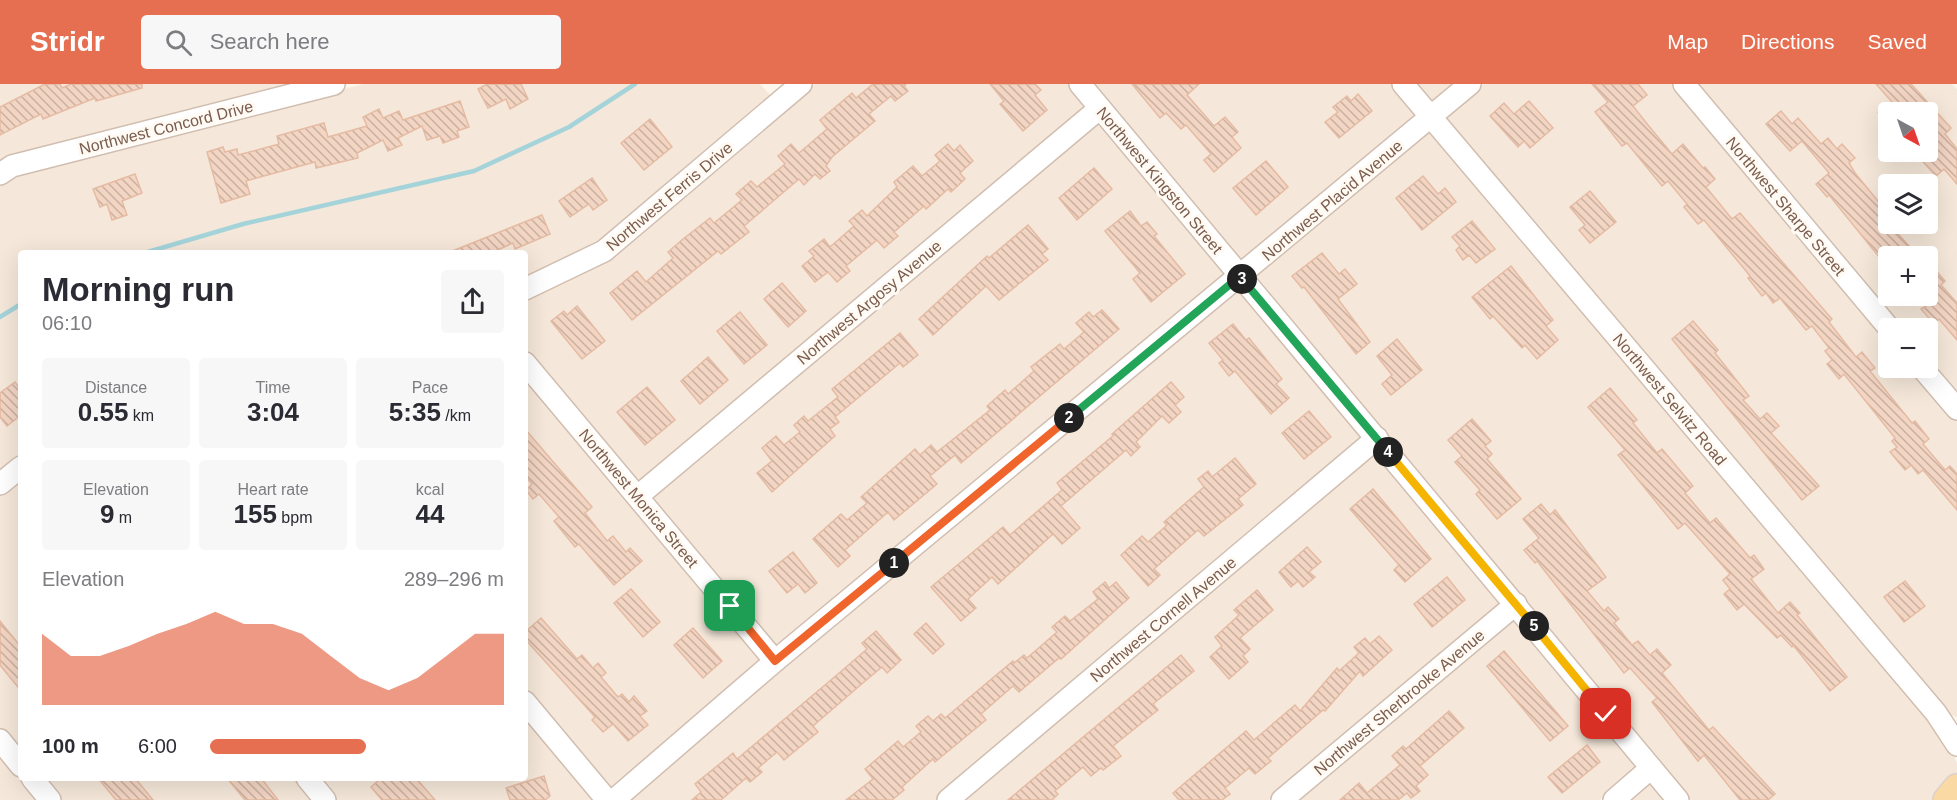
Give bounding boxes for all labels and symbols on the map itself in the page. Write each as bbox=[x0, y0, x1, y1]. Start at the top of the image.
street label: Northwest Concord Drive bbox=[77, 98, 255, 157]
north arrow bbox=[1878, 102, 1938, 162]
street label: Northwest Kingston Street bbox=[1093, 104, 1226, 257]
street label: Northwest Sharpe Street bbox=[1723, 134, 1849, 279]
street label: Northwest Placid Avenue bbox=[1259, 137, 1406, 264]
street label: Northwest Ferris Drive bbox=[603, 139, 736, 254]
street label: Northwest Argosy Avenue bbox=[794, 237, 945, 368]
pin: 3 bbox=[1227, 264, 1257, 294]
street label: Northwest Selvitz Road bbox=[1610, 330, 1730, 468]
pin: 2 bbox=[1054, 403, 1084, 433]
street label: Northwest Monica Street bbox=[576, 426, 702, 571]
pin: 4 bbox=[1373, 437, 1403, 467]
pin: 1 bbox=[879, 548, 909, 578]
street label: Northwest Cornell Avenue bbox=[1087, 553, 1240, 685]
pin bbox=[704, 580, 755, 631]
pin: 5 bbox=[1519, 611, 1549, 641]
street label: Northwest Sherbrooke Avenue bbox=[1311, 626, 1488, 779]
pin bbox=[1580, 688, 1631, 739]

